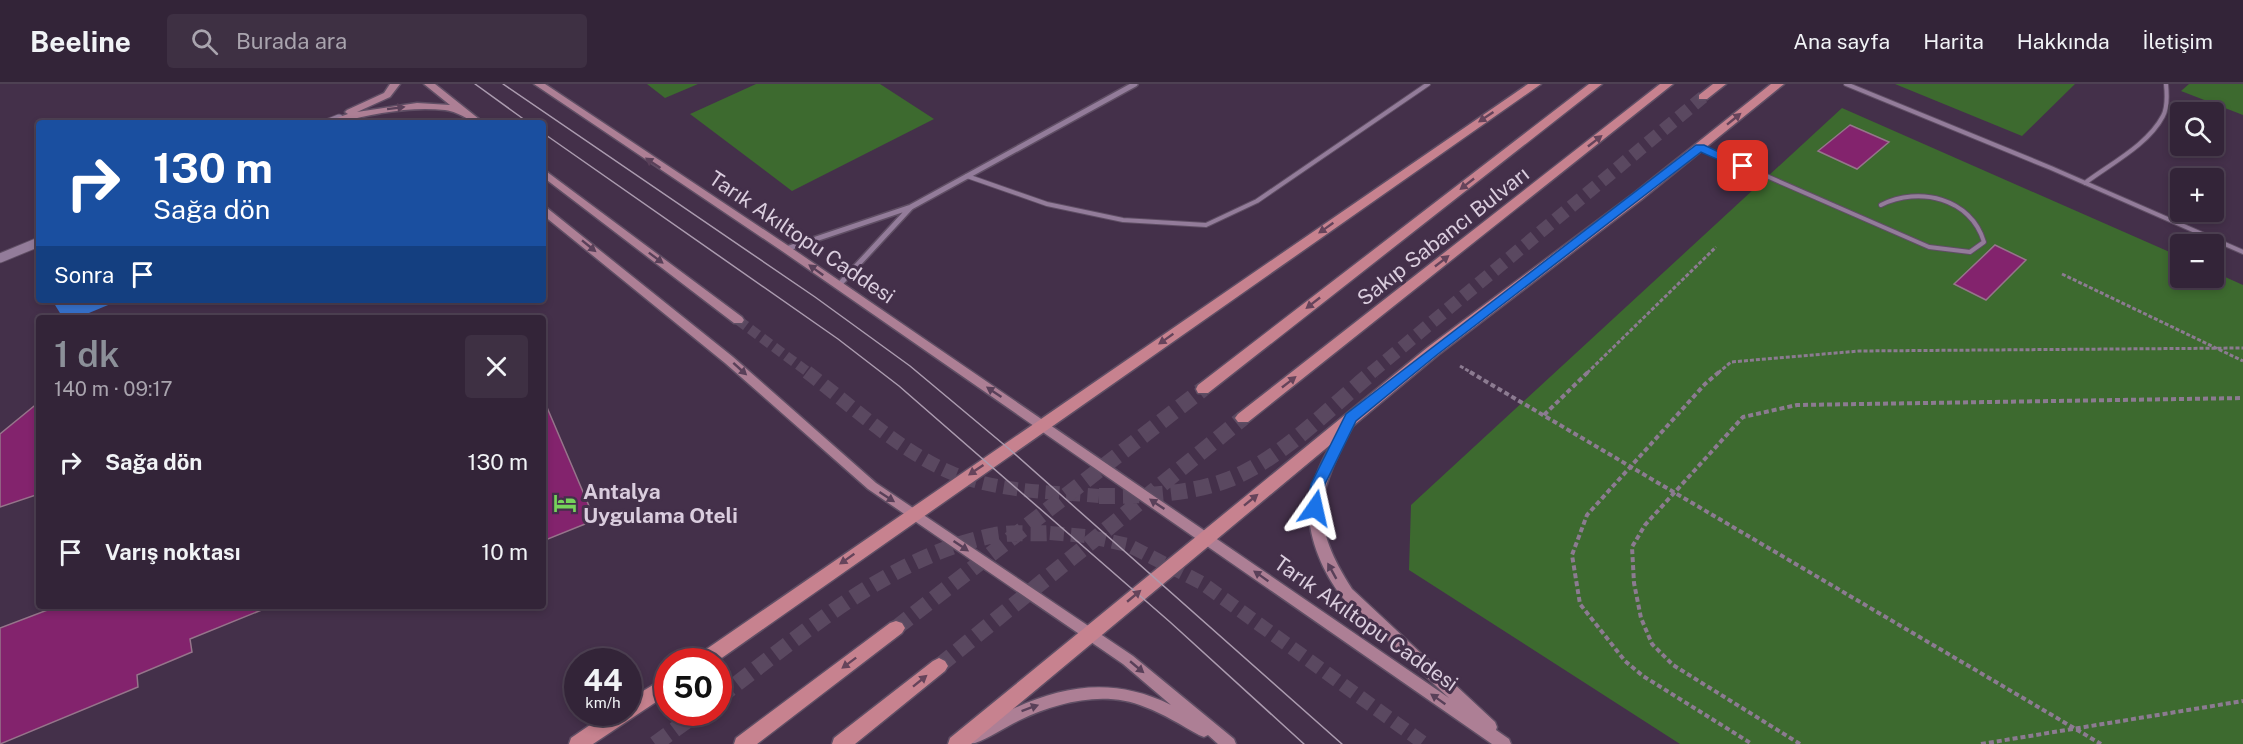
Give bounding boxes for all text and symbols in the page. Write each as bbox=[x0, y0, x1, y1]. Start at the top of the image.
search box bbox=[167, 14, 587, 68]
text: Beeline bbox=[30, 25, 131, 58]
icon: search bbox=[188, 25, 221, 58]
text: Burada ara bbox=[236, 28, 347, 54]
text: Ana sayfa bbox=[1793, 29, 1890, 54]
text: Harita bbox=[1923, 29, 1984, 54]
text: Hakkında bbox=[2017, 29, 2110, 54]
text: İletişim bbox=[2143, 29, 2213, 54]
map controls bbox=[2170, 102, 2224, 288]
button: search bbox=[2170, 102, 2224, 156]
one-way arrow bbox=[387, 103, 406, 113]
one-way arrow bbox=[1478, 111, 1495, 122]
one-way arrow bbox=[1726, 113, 1742, 126]
one-way arrow bbox=[1588, 135, 1603, 147]
pin bbox=[1717, 140, 1768, 191]
text: 130 m bbox=[153, 143, 273, 192]
icon: right bbox=[54, 144, 132, 222]
icon: arrive bbox=[1726, 149, 1759, 182]
one-way arrow bbox=[645, 157, 662, 168]
street label: Sakıp Sabancı Bulvarı bbox=[1352, 161, 1534, 311]
street label: Tarık Akıltopu Caddesi bbox=[704, 165, 900, 309]
button: + bbox=[2170, 168, 2224, 222]
one-way arrow bbox=[1459, 178, 1475, 190]
text: Sağa dön bbox=[153, 193, 270, 225]
one-way arrow bbox=[1319, 222, 1335, 234]
button: − bbox=[2170, 234, 2224, 288]
one-way arrow bbox=[581, 240, 596, 252]
one-way arrow bbox=[649, 251, 664, 263]
one-way arrow bbox=[1435, 256, 1450, 268]
icon: arrive bbox=[126, 258, 159, 291]
text: Sonra bbox=[54, 262, 114, 288]
one-way arrow bbox=[808, 265, 823, 277]
one-way arrow bbox=[1305, 297, 1321, 310]
text: 1 dk bbox=[54, 333, 120, 375]
one-way arrow bbox=[1158, 333, 1174, 344]
button: close bbox=[465, 335, 528, 398]
one-way arrow bbox=[732, 362, 747, 375]
one-way arrow bbox=[1281, 376, 1297, 389]
text: 140 m · 09:17 bbox=[54, 377, 173, 401]
one-way arrow bbox=[987, 386, 1003, 398]
icon: right bbox=[54, 446, 87, 479]
text: Sağa dön bbox=[105, 449, 202, 475]
text: 130 m bbox=[467, 449, 528, 475]
one-way arrow bbox=[968, 464, 984, 475]
position arrow bbox=[1283, 476, 1347, 540]
place label: Antalya Uygulama Oteli bbox=[583, 479, 738, 528]
hotel icon: Antalya Uygulama Oteli bbox=[552, 490, 578, 516]
one-way arrow bbox=[879, 491, 895, 503]
one-way arrow bbox=[1243, 493, 1259, 506]
one-way arrow bbox=[1149, 498, 1166, 509]
icon: arrive bbox=[54, 536, 87, 569]
text: Varış noktası bbox=[105, 539, 240, 565]
text: 10 m bbox=[481, 539, 528, 565]
one-way arrow bbox=[952, 540, 968, 552]
street label: Tarık Akıltopu Caddesi bbox=[1269, 550, 1463, 696]
one-way arrow bbox=[839, 553, 855, 565]
one-way arrow bbox=[1328, 562, 1338, 579]
one-way arrow bbox=[1253, 570, 1269, 582]
one-way arrow bbox=[1126, 589, 1142, 602]
speed limit sign: 50 bbox=[654, 648, 732, 726]
one-way arrow bbox=[842, 657, 857, 669]
one-way arrow bbox=[1129, 661, 1145, 674]
text: 44 bbox=[583, 662, 623, 698]
one-way arrow bbox=[912, 675, 928, 688]
one-way arrow bbox=[1431, 693, 1447, 705]
text: km/h bbox=[585, 694, 621, 711]
one-way arrow bbox=[1021, 703, 1039, 712]

